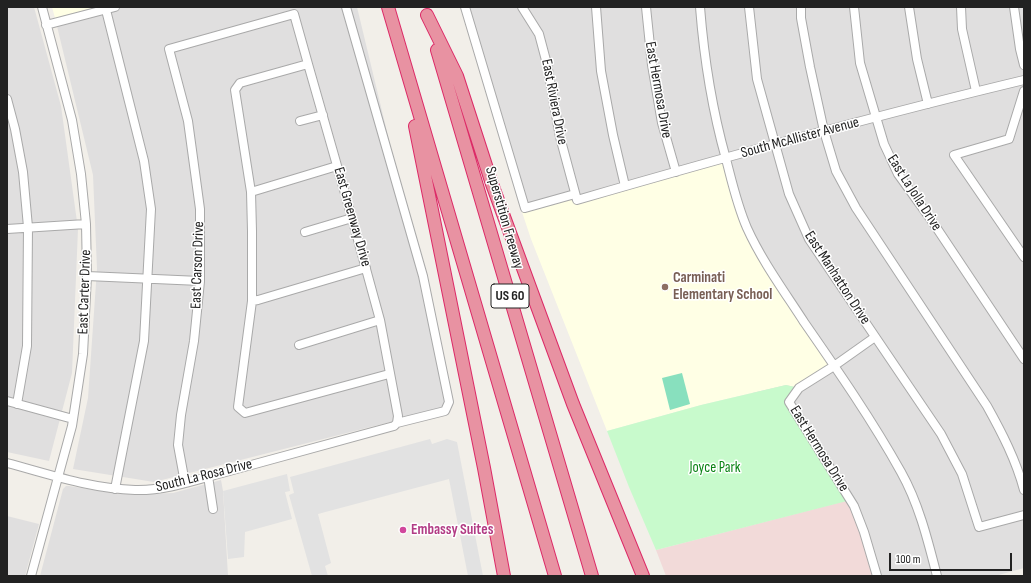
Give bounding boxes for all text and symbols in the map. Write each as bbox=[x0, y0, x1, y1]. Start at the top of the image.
street label: East Hermosa Drive bbox=[641, 40, 675, 140]
street label: East Riviera Drive bbox=[537, 58, 571, 146]
street label: South McAllister Avenue bbox=[739, 114, 861, 162]
street label: East La Jolla Drive bbox=[883, 152, 945, 234]
street label: East Greenway Drive bbox=[329, 165, 375, 269]
street label: Superstition Freeway bbox=[481, 165, 527, 271]
street label: East Carson Drive bbox=[187, 221, 209, 309]
street label: East Manhatton Drive bbox=[800, 228, 874, 328]
street label: East Carter Drive bbox=[75, 249, 95, 335]
place label: Carminati Elementary School bbox=[673, 269, 772, 304]
marker: Carminati Elementary School bbox=[660, 282, 670, 292]
road number: US 60 bbox=[491, 284, 529, 308]
street label: East Hermosa Drive bbox=[786, 403, 852, 495]
street label: South La Rosa Drive bbox=[154, 455, 254, 497]
park label: Joyce Park bbox=[689, 459, 741, 477]
place label: Embassy Suites bbox=[411, 521, 493, 539]
marker: Embassy Suites bbox=[398, 525, 408, 535]
scale bar bbox=[891, 545, 1014, 571]
text: 100 m bbox=[896, 552, 921, 567]

